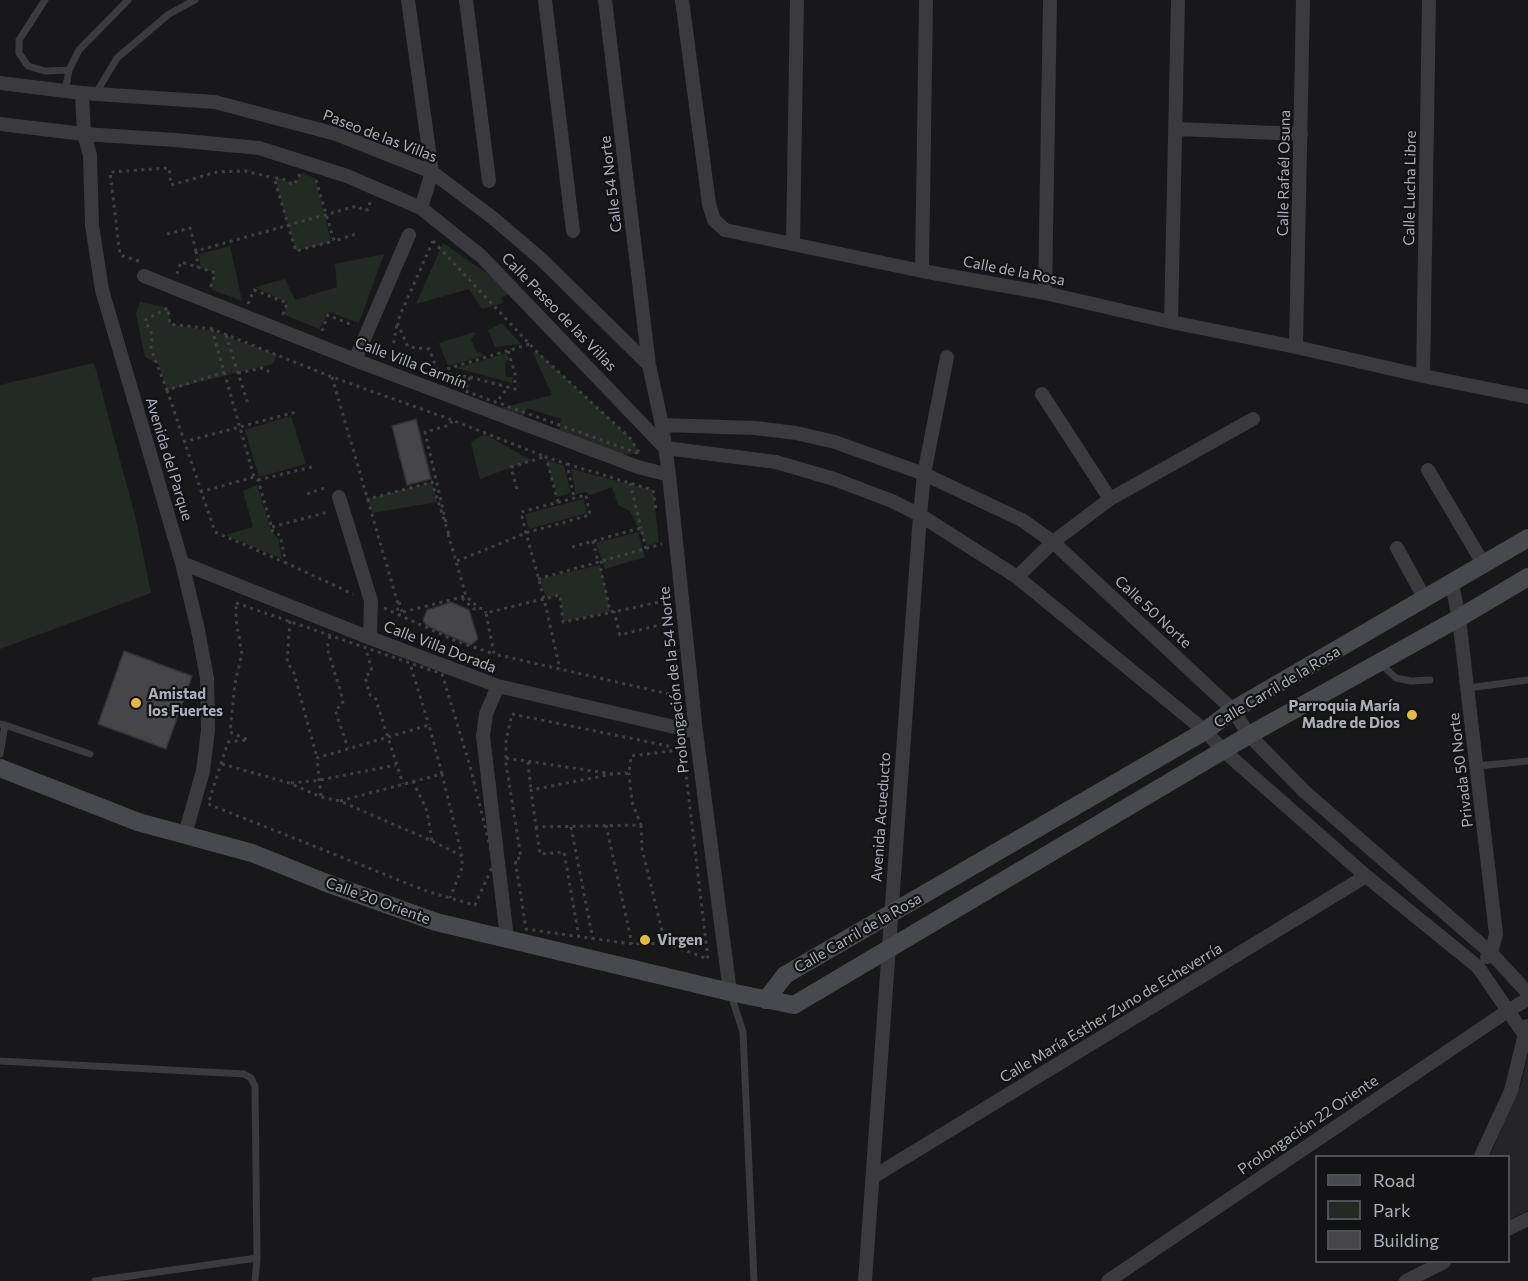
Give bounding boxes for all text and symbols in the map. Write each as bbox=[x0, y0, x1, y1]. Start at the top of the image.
street label: Paseo de las Villas bbox=[320, 106, 440, 166]
street label: Calle Rafaél Osuna bbox=[1274, 110, 1294, 236]
street label: Calle Lucha Libre bbox=[1400, 130, 1420, 246]
street label: Calle 54 Norte bbox=[596, 135, 626, 233]
street label: Calle Paseo de las Villas bbox=[498, 249, 620, 375]
street label: Calle de la Rosa bbox=[961, 252, 1067, 290]
street label: Calle Villa Carmín bbox=[352, 333, 470, 393]
street label: Avenida del Parque bbox=[142, 395, 196, 523]
street label: Calle 50 Norte bbox=[1111, 572, 1195, 652]
street label: Prolongación de la 54 Norte bbox=[655, 586, 693, 774]
street label: Calle Villa Dorada bbox=[381, 617, 499, 677]
street label: Calle Carril de la Rosa bbox=[1211, 642, 1343, 732]
place label: Amistad los Fuertes bbox=[148, 685, 223, 720]
marker: Amistad los Fuertes bbox=[129, 696, 143, 710]
place label: Parroquia María Madre de Dios bbox=[1288, 697, 1400, 732]
marker: Parroquia María Madre de Dios bbox=[1405, 708, 1419, 722]
street label: Privada 50 Norte bbox=[1445, 712, 1477, 828]
street label: Avenida Acueducto bbox=[867, 751, 895, 883]
street label: Calle 20 Oriente bbox=[323, 874, 433, 928]
street label: Calle Carril de la Rosa bbox=[791, 889, 925, 977]
place label: Virgen bbox=[657, 931, 703, 949]
marker: Virgen bbox=[638, 933, 652, 947]
street label: Calle María Esther Zuno de Echeverría bbox=[997, 939, 1225, 1087]
street label: Prolongación 22 Oriente bbox=[1235, 1071, 1381, 1179]
legend bbox=[1315, 1155, 1510, 1263]
text: Road bbox=[1373, 1169, 1415, 1191]
text: Park bbox=[1373, 1199, 1411, 1221]
text: Building bbox=[1373, 1229, 1439, 1251]

